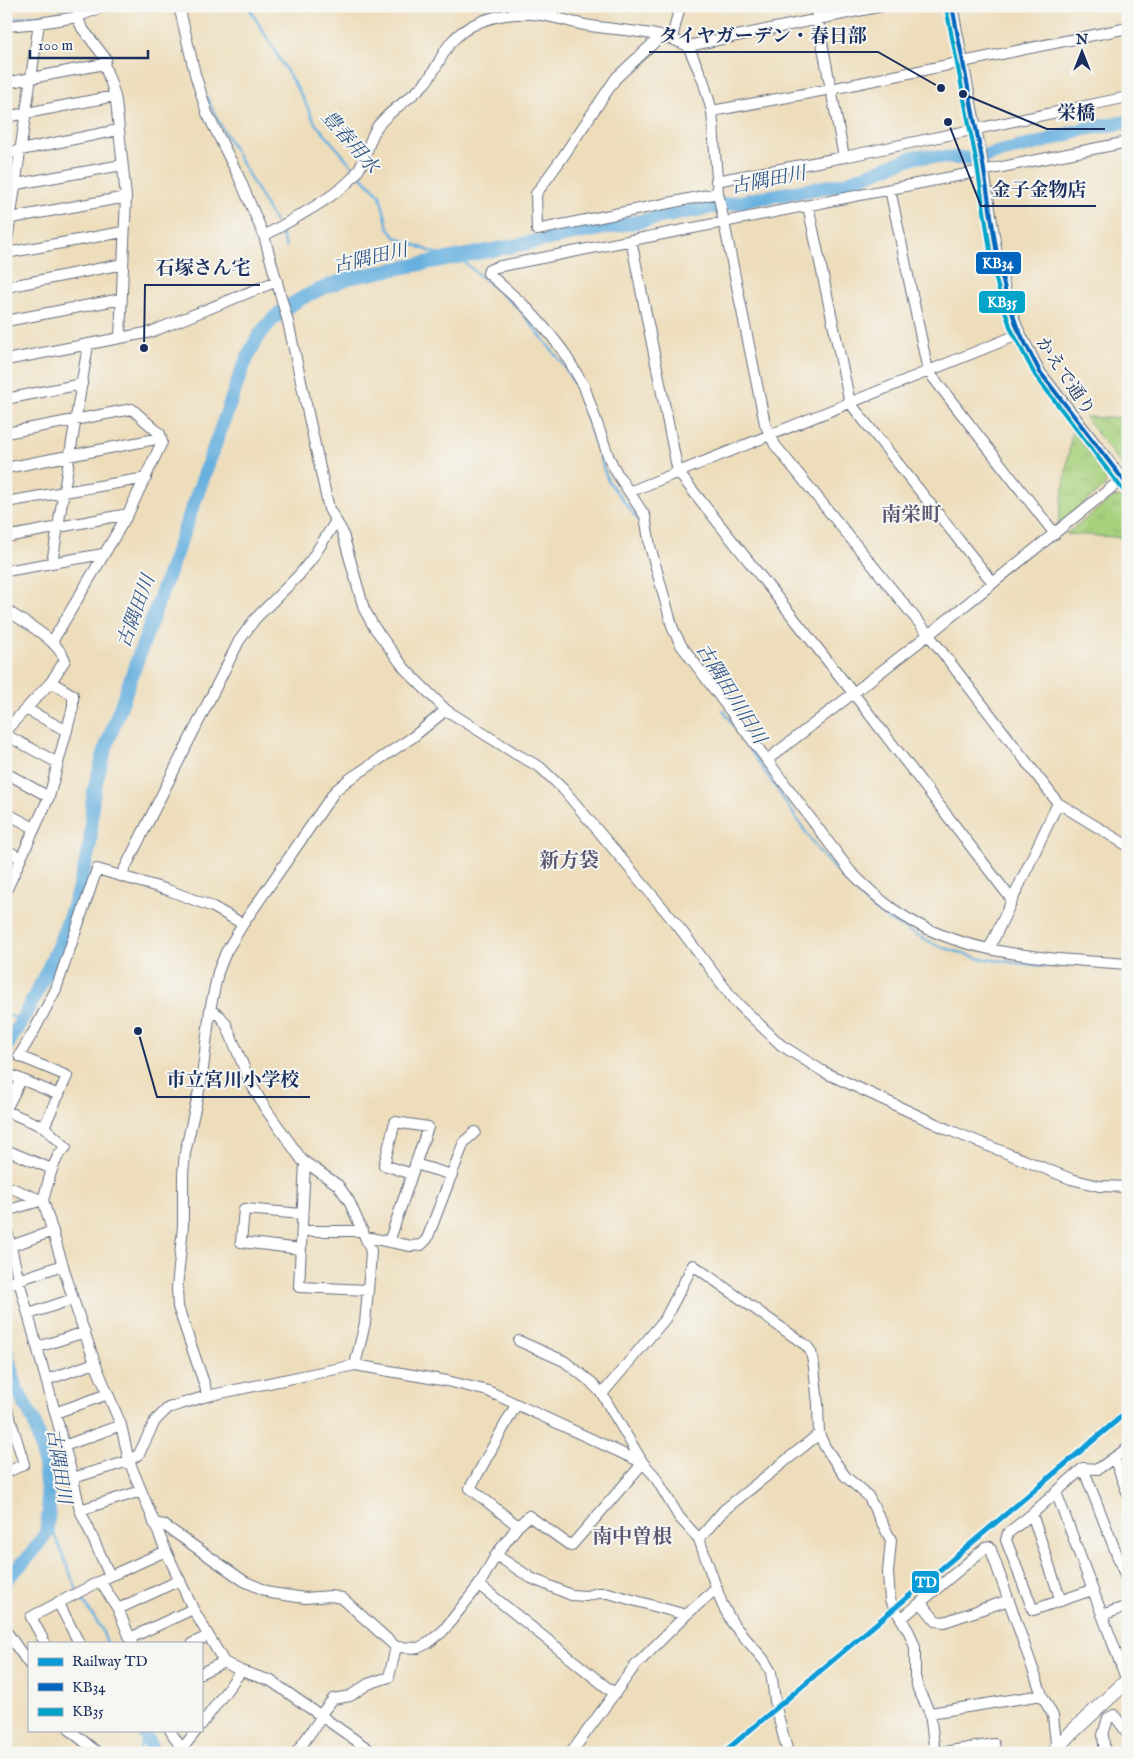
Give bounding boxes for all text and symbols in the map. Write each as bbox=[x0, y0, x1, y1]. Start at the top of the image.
callout: タイヤガーデン・春日部 bbox=[649, 18, 878, 52]
text: タイヤガーデン・春日部 bbox=[659, 25, 867, 49]
scale bar bbox=[30, 28, 148, 60]
north arrow bbox=[1056, 28, 1106, 78]
text: N bbox=[1075, 31, 1088, 49]
text: 100 m bbox=[38, 36, 74, 55]
callout: 栄橋 bbox=[1047, 95, 1105, 129]
text: 栄橋 bbox=[1057, 102, 1095, 126]
water label: 豊春用水 bbox=[315, 106, 385, 180]
water label: 古隅田川 bbox=[729, 162, 810, 200]
callout: 金子金物店 bbox=[981, 172, 1096, 206]
text: 金子金物店 bbox=[991, 179, 1087, 203]
water label: 古隅田川 bbox=[331, 238, 412, 279]
callout: 石塚さん宅 bbox=[145, 251, 260, 285]
line badge: KB34 bbox=[975, 251, 1022, 275]
text: KB34 bbox=[982, 255, 1015, 273]
text: 石塚さん宅 bbox=[155, 257, 251, 281]
line badge: KB35 bbox=[978, 290, 1026, 314]
text: KB35 bbox=[987, 294, 1017, 312]
street label: かえで通り bbox=[1030, 333, 1099, 421]
district label: 南栄町 bbox=[881, 503, 942, 528]
water label: 古隅田川 bbox=[113, 570, 162, 652]
water label: 古隅田川旧川 bbox=[690, 639, 772, 750]
district label: 新方袋 bbox=[539, 849, 599, 874]
callout: 市立宮川小学校 bbox=[157, 1063, 310, 1097]
text: 市立宮川小学校 bbox=[166, 1069, 300, 1093]
water label: 古隅田川 bbox=[40, 1427, 76, 1508]
district label: 南中曽根 bbox=[592, 1525, 672, 1550]
line badge: TD bbox=[911, 1570, 940, 1594]
text: TD bbox=[914, 1574, 937, 1592]
legend bbox=[28, 1642, 202, 1732]
text: Railway TD bbox=[72, 1652, 147, 1671]
text: KB34 bbox=[72, 1678, 106, 1697]
text: KB35 bbox=[72, 1702, 104, 1721]

